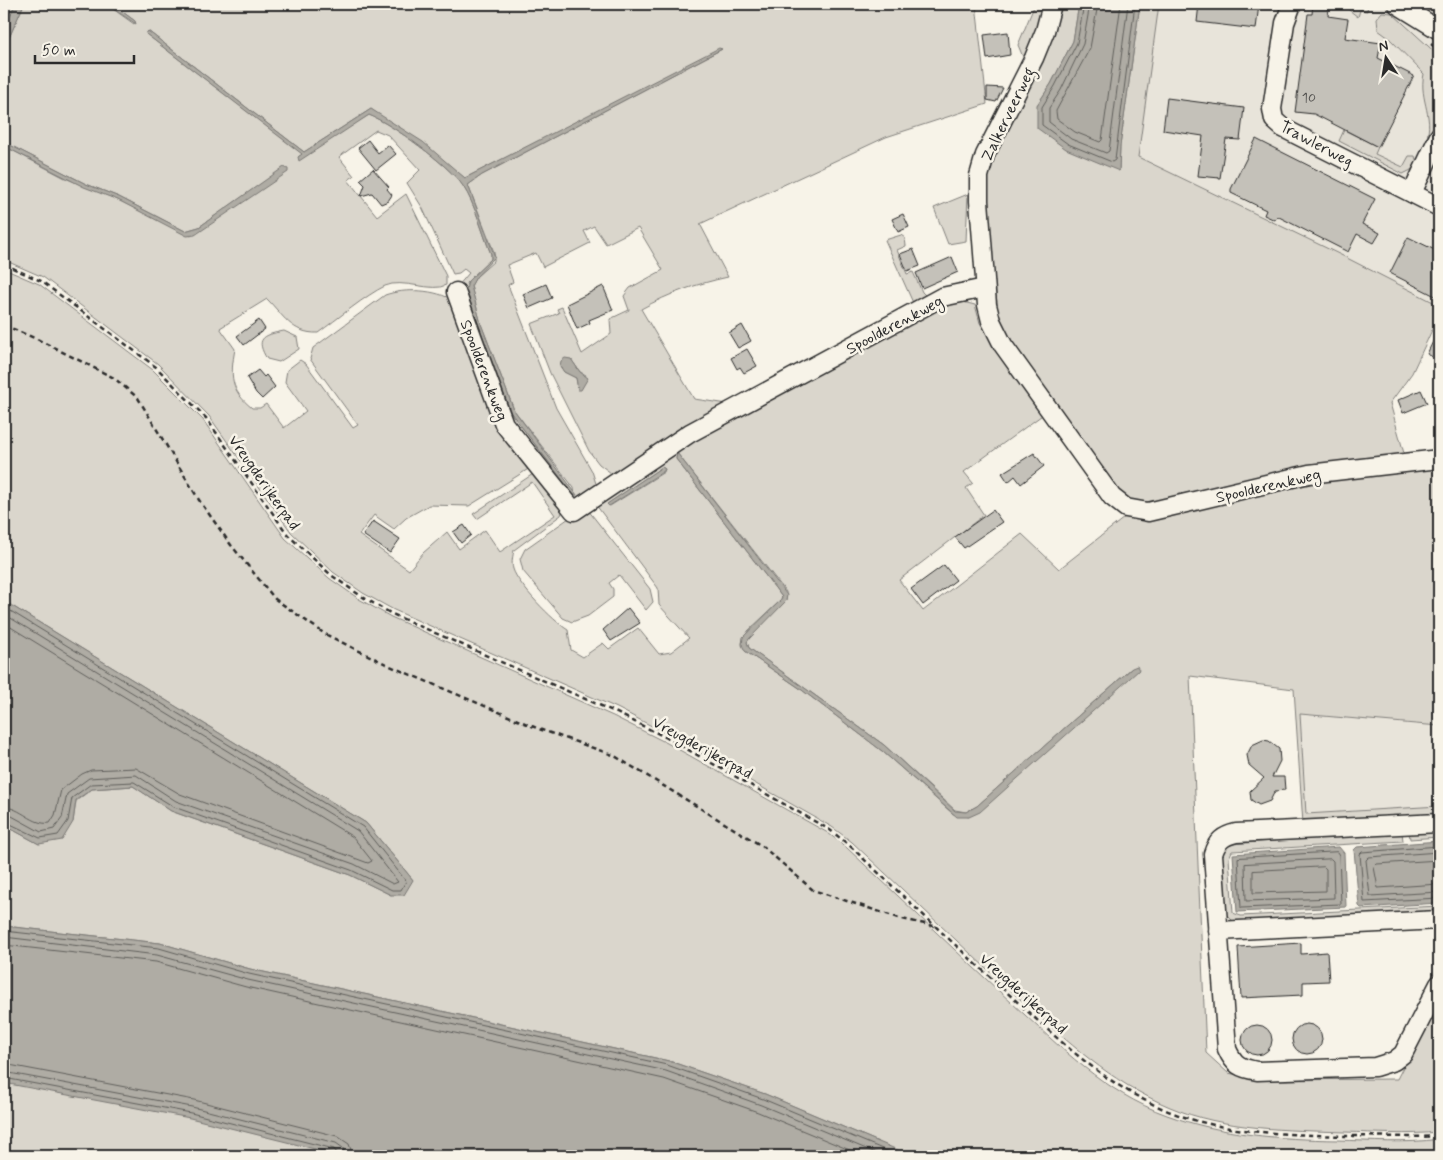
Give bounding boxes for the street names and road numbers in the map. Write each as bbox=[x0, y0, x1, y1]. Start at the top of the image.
street label: Zalkerveerweg bbox=[976, 64, 1041, 166]
street label: Trawlerweg bbox=[1276, 116, 1357, 172]
street label: Spoolderenkweg bbox=[843, 291, 947, 361]
street label: Spoolderenkweg bbox=[454, 317, 513, 425]
street label: Vreugderijkerpad bbox=[222, 431, 304, 535]
street label: Spoolderenkweg bbox=[1214, 464, 1323, 510]
street label: Vreugderijkerpad bbox=[648, 712, 756, 785]
street label: Vreugderijkerpad bbox=[974, 949, 1072, 1040]

